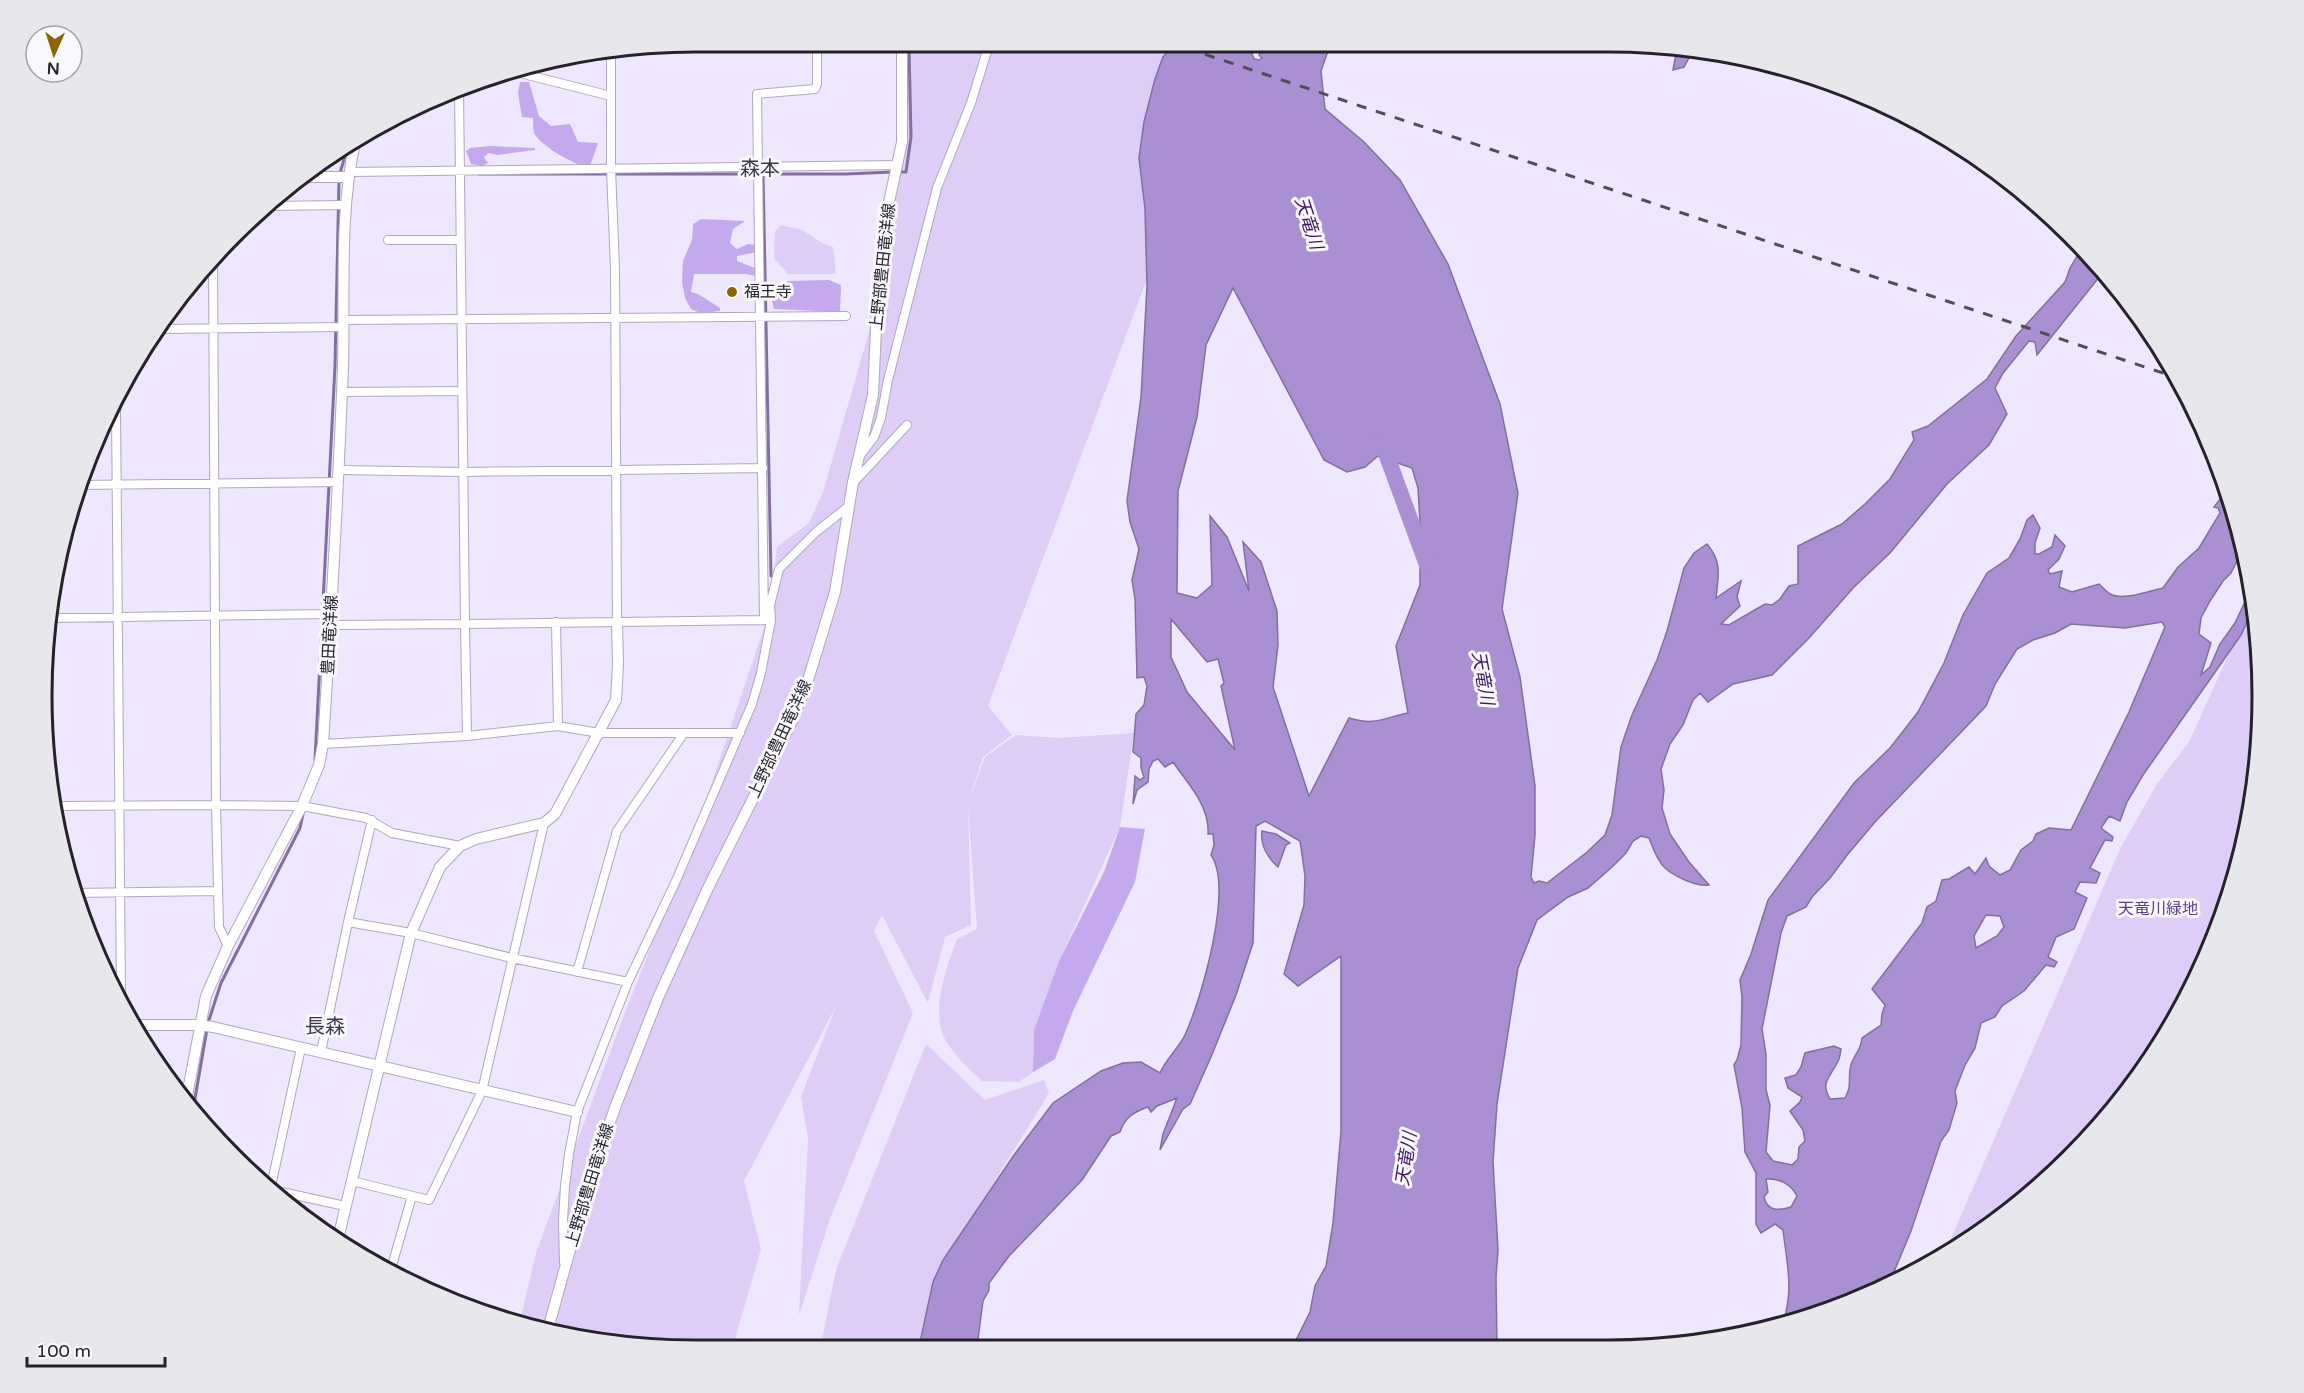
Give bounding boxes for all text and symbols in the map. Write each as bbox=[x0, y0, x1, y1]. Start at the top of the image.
north arrow bbox=[24, 24, 84, 84]
text: N bbox=[46, 58, 60, 78]
district label: 森本 bbox=[740, 157, 780, 181]
water label: 天竜川 bbox=[1290, 194, 1328, 254]
street label: 上野部豊田竜洋線 bbox=[866, 202, 900, 332]
place label: 福王寺 bbox=[744, 282, 792, 302]
marker: 福王寺 bbox=[725, 285, 739, 299]
street label: 豊田竜洋線 bbox=[318, 595, 342, 675]
water label: 天竜川 bbox=[1467, 650, 1499, 708]
street label: 上野部豊田竜洋線 bbox=[744, 677, 816, 801]
park label: 天竜川緑地 bbox=[2118, 899, 2198, 919]
district label: 長森 bbox=[305, 1015, 345, 1039]
street label: 上野部豊田竜洋線 bbox=[562, 1121, 618, 1249]
water label: 天竜川 bbox=[1391, 1129, 1421, 1187]
scale bar bbox=[27, 1330, 165, 1368]
text: 100 m bbox=[36, 1340, 91, 1362]

